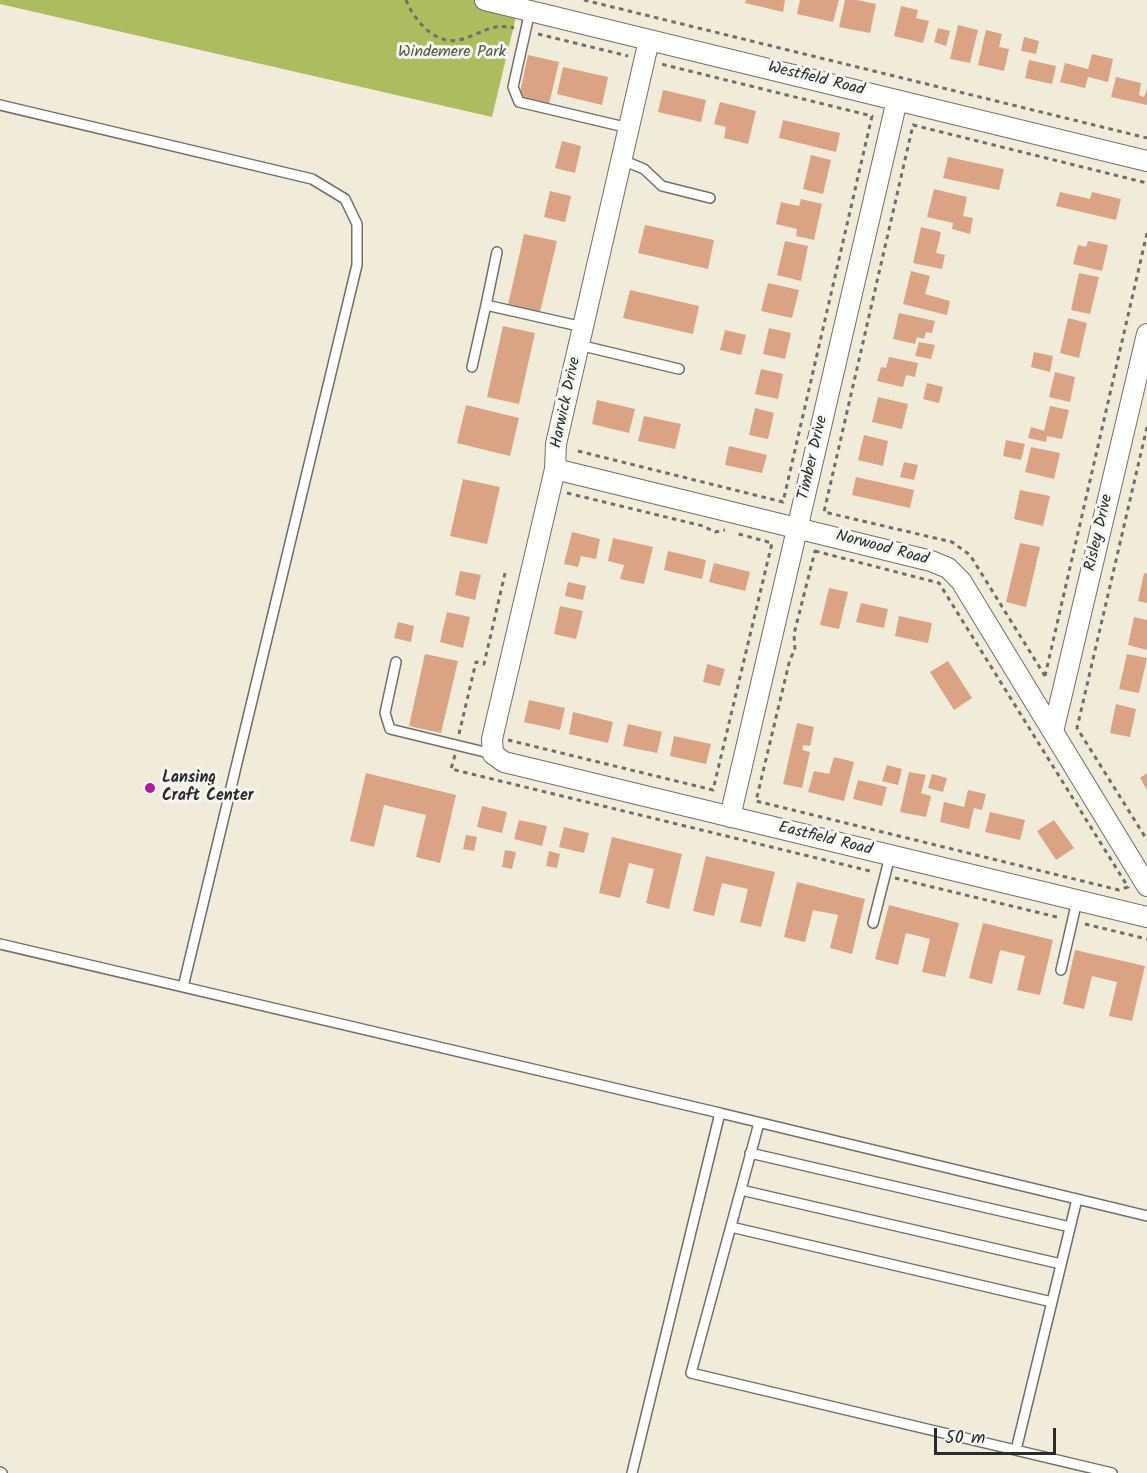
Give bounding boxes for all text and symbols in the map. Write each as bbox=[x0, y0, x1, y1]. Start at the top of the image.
park label: Windemere Park bbox=[398, 43, 506, 63]
street label: Westfield Road bbox=[766, 59, 866, 101]
street label: Harwick Drive bbox=[548, 356, 586, 450]
street label: Timber Drive bbox=[795, 414, 833, 502]
street label: Risley Drive bbox=[1082, 493, 1118, 573]
street label: Norwood Road bbox=[834, 527, 930, 571]
place label: Lansing Craft Center bbox=[162, 769, 254, 807]
marker: Lansing Craft Center bbox=[143, 781, 157, 795]
street label: Eastfield Road bbox=[776, 819, 874, 861]
scale bar bbox=[937, 1416, 1058, 1454]
text: 50 m bbox=[945, 1424, 985, 1453]

